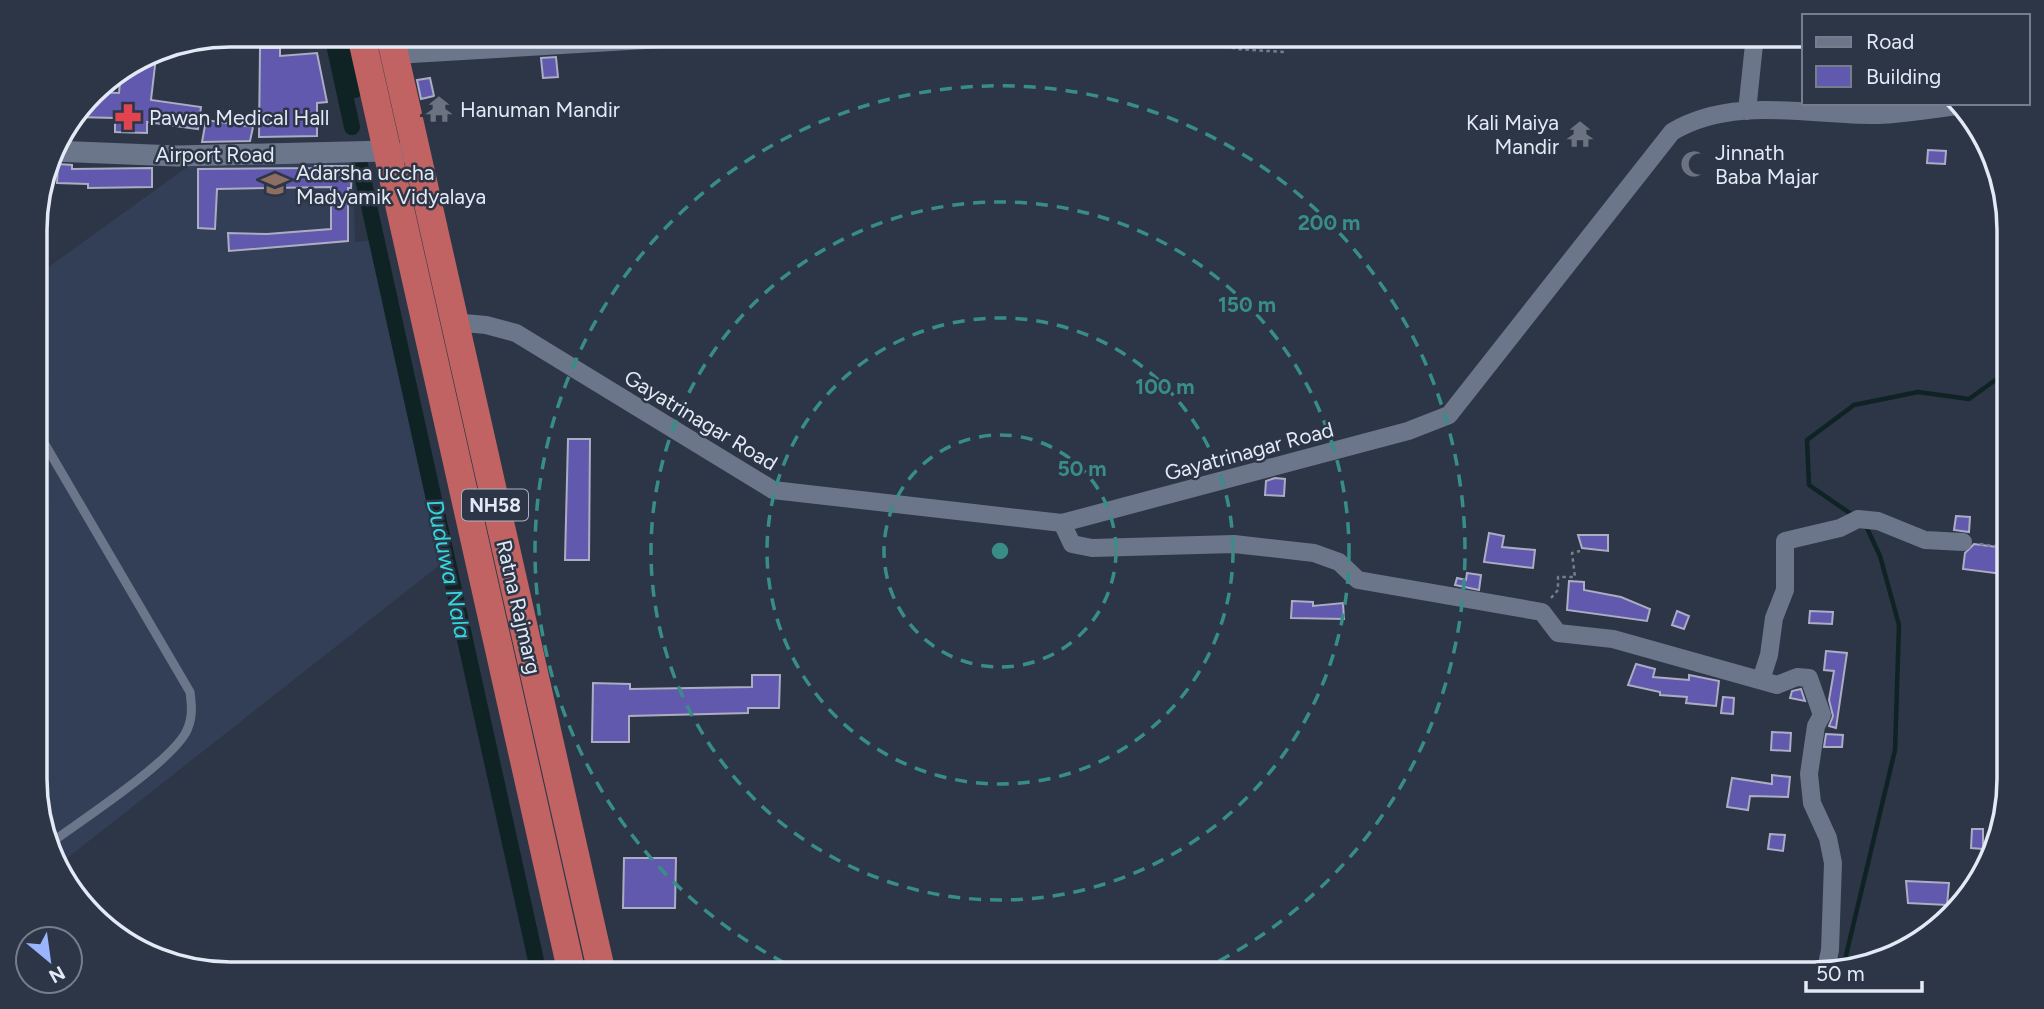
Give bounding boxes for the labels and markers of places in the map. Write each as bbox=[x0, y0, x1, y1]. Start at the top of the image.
temple icon: Hanuman Mandir bbox=[424, 94, 454, 124]
place label: Hanuman Mandir bbox=[460, 97, 620, 122]
pharmacy icon: Pawan Medical Hall bbox=[113, 102, 143, 132]
place label: Pawan Medical Hall bbox=[149, 105, 329, 130]
place label: Kali Maiya Mandir bbox=[1466, 110, 1559, 159]
temple icon: Kali Maiya Mandir bbox=[1565, 119, 1595, 149]
place label: Jinnath Baba Majar bbox=[1715, 140, 1819, 189]
mosque icon: Jinnath Baba Majar bbox=[1679, 149, 1709, 179]
place label: Adarsha uccha Madyamik Vidyalaya bbox=[296, 160, 486, 209]
school or university icon: Adarsha uccha Madyamik Vidyalaya bbox=[260, 169, 290, 199]
centre of rings bbox=[988, 539, 1012, 563]

